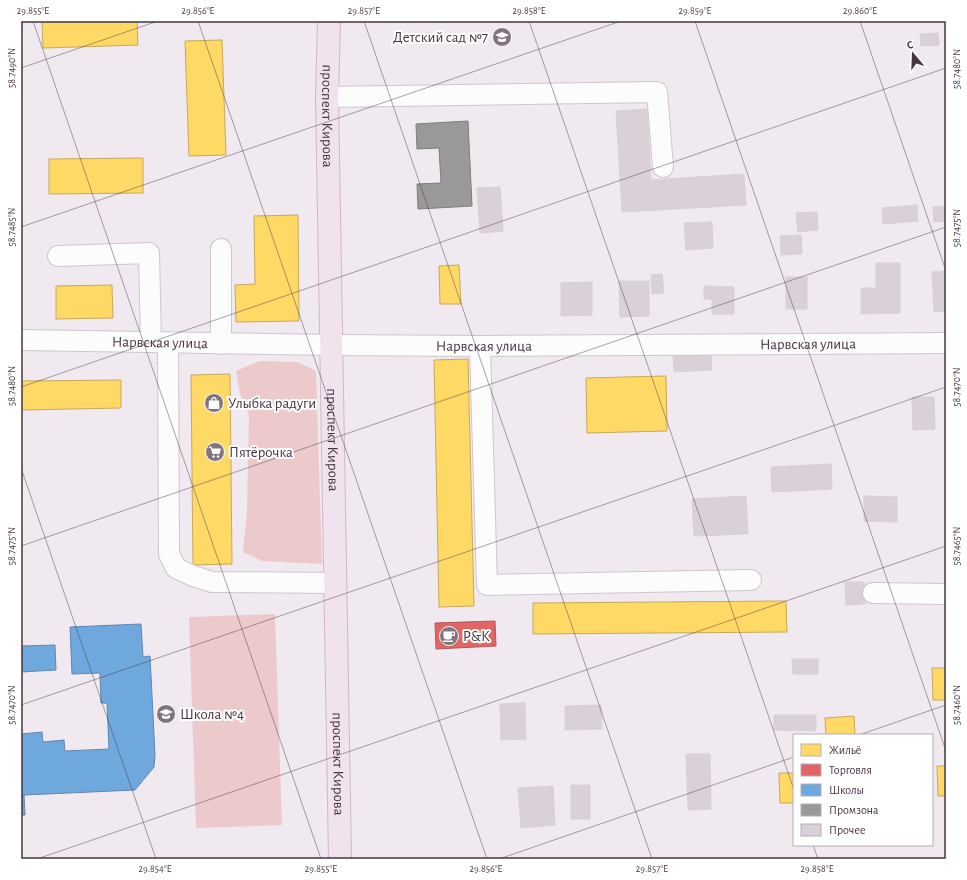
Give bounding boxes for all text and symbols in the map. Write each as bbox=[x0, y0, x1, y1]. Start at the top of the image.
text: 29.855°E bbox=[17, 6, 49, 16]
text: 29.856°E bbox=[182, 6, 215, 16]
text: 29.857°E bbox=[348, 6, 380, 16]
text: 29.858°E bbox=[513, 6, 546, 16]
text: 29.859°E bbox=[679, 6, 712, 16]
text: 29.860°E bbox=[843, 6, 877, 16]
school or university icon: Детский сад №7 bbox=[491, 26, 513, 48]
place label: Детский сад №7 bbox=[393, 30, 488, 45]
north arrow bbox=[893, 34, 933, 74]
text: С bbox=[905, 39, 915, 51]
text: 58.7490°N bbox=[7, 48, 17, 88]
text: 58.7480°N bbox=[952, 49, 962, 89]
street label: проспект Кирова bbox=[319, 64, 336, 168]
text: 58.7485°N bbox=[7, 208, 17, 246]
text: 58.7475°N bbox=[952, 209, 962, 247]
street label: Нарвская улица bbox=[112, 334, 208, 351]
street label: Нарвская улица bbox=[760, 336, 856, 352]
street label: Нарвская улица bbox=[436, 338, 532, 354]
text: 58.7480°N bbox=[7, 366, 17, 406]
text: 58.7470°N bbox=[952, 367, 962, 407]
street label: проспект Кирова bbox=[324, 388, 341, 492]
shop icon: Улыбка радуги bbox=[203, 392, 225, 414]
place label: Улыбка радуги bbox=[228, 396, 316, 411]
supermarket icon: Пятёрочка bbox=[204, 441, 226, 463]
place label: Пятёрочка bbox=[229, 445, 293, 460]
text: 58.7475°N bbox=[7, 527, 17, 565]
text: 58.7465°N bbox=[952, 527, 962, 565]
cafe icon: P&K bbox=[438, 625, 460, 647]
place label: P&K bbox=[463, 629, 490, 644]
text: 58.7470°N bbox=[7, 685, 17, 725]
text: 58.7460°N bbox=[952, 685, 962, 725]
school or university icon: Школа №4 bbox=[155, 703, 177, 725]
place label: Школа №4 bbox=[180, 707, 244, 722]
street label: проспект Кирова bbox=[330, 712, 347, 816]
legend bbox=[793, 734, 933, 846]
text: Жильё bbox=[829, 744, 861, 756]
text: Торговля bbox=[829, 764, 872, 776]
text: Школы bbox=[829, 784, 864, 796]
text: Промзона bbox=[829, 804, 879, 816]
text: Прочее bbox=[829, 824, 865, 836]
text: 29.854°E bbox=[138, 864, 172, 874]
text: 29.855°E bbox=[305, 864, 337, 874]
text: 29.856°E bbox=[470, 864, 503, 874]
text: 29.857°E bbox=[636, 864, 668, 874]
text: 29.858°E bbox=[801, 864, 834, 874]

